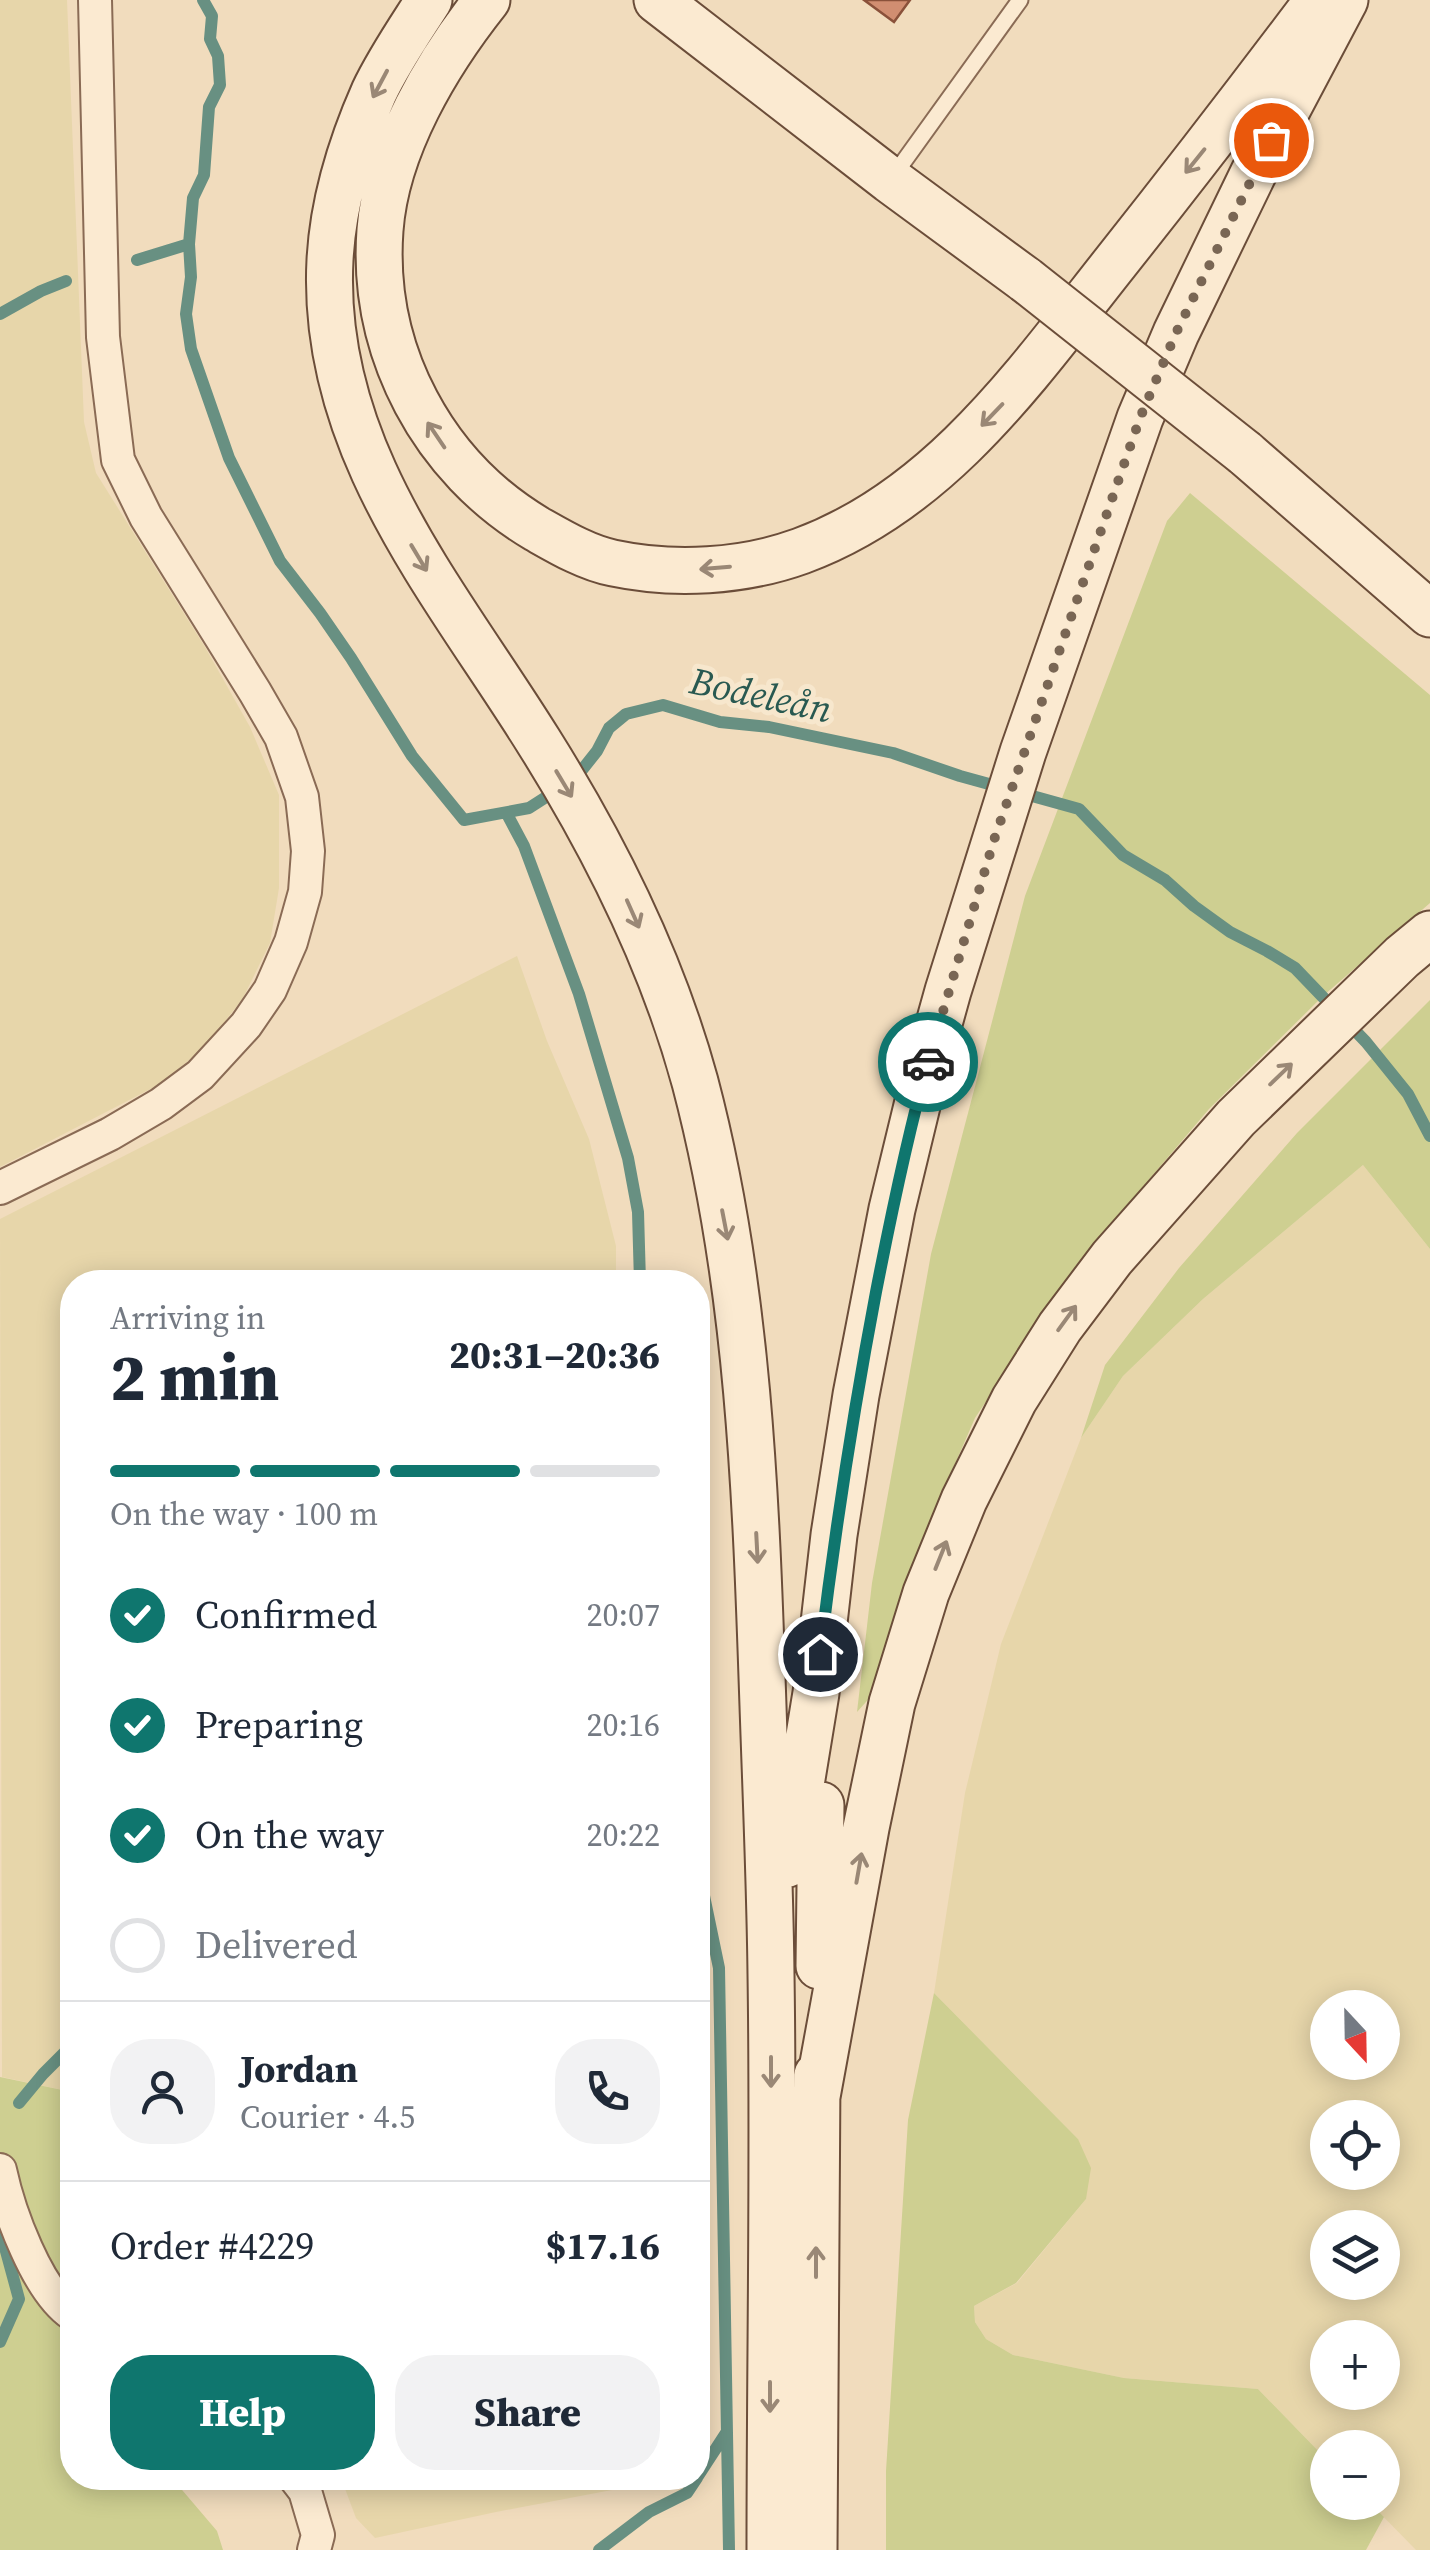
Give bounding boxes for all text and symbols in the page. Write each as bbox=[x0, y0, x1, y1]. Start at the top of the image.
one-way arrow bbox=[370, 69, 389, 99]
pin bbox=[1229, 98, 1314, 183]
icon: bag bbox=[1244, 113, 1299, 168]
one-way arrow bbox=[1185, 148, 1207, 174]
one-way arrow bbox=[980, 402, 1004, 426]
one-way arrow bbox=[426, 422, 447, 450]
one-way arrow bbox=[409, 543, 429, 572]
one-way arrow bbox=[699, 559, 731, 578]
water label: Bodeleån bbox=[684, 654, 837, 735]
one-way arrow bbox=[554, 769, 574, 798]
one-way arrow bbox=[625, 898, 643, 929]
courier bbox=[878, 1012, 978, 1112]
icon: car bbox=[901, 1035, 956, 1090]
one-way arrow bbox=[1269, 1062, 1293, 1086]
one-way arrow bbox=[716, 1208, 735, 1240]
text: Arriving in bbox=[110, 1296, 265, 1340]
one-way arrow bbox=[1056, 1305, 1077, 1332]
text: 20:31–20:36 bbox=[449, 1329, 660, 1381]
text: 2 min bbox=[110, 1333, 280, 1422]
text: On the way · 100 m bbox=[110, 1492, 378, 1536]
one-way arrow bbox=[748, 1531, 767, 1563]
one-way arrow bbox=[934, 1540, 952, 1571]
icon: check bbox=[110, 1588, 165, 1643]
text: Confirmed bbox=[195, 1589, 377, 1641]
text: 20:07 bbox=[586, 1593, 660, 1637]
pin bbox=[778, 1612, 863, 1697]
icon: home bbox=[793, 1627, 848, 1682]
icon: check bbox=[110, 1698, 165, 1753]
text: Preparing bbox=[195, 1699, 363, 1751]
text: 20:16 bbox=[586, 1703, 660, 1747]
icon: check bbox=[110, 1808, 165, 1863]
text: On the way bbox=[195, 1809, 384, 1861]
text: 20:22 bbox=[586, 1813, 660, 1857]
one-way arrow bbox=[850, 1853, 869, 1885]
text: Delivered bbox=[195, 1919, 358, 1971]
north arrow bbox=[1310, 1990, 1400, 2080]
map controls bbox=[1310, 1990, 1400, 2520]
button: person bbox=[110, 2039, 215, 2144]
button: phone bbox=[555, 2039, 660, 2144]
text: Jordan bbox=[240, 2043, 358, 2095]
one-way arrow bbox=[762, 2056, 780, 2088]
text: Courier · 4.5 bbox=[240, 2095, 415, 2139]
button: locate bbox=[1310, 2100, 1400, 2190]
button: layers bbox=[1310, 2210, 1400, 2300]
text: Order #4229 bbox=[110, 2220, 314, 2272]
text: $17.16 bbox=[546, 2220, 660, 2272]
one-way arrow bbox=[806, 2247, 826, 2280]
button: + bbox=[1310, 2320, 1400, 2410]
button: Help bbox=[110, 2355, 375, 2470]
button: Share bbox=[395, 2355, 660, 2470]
one-way arrow bbox=[760, 2380, 780, 2413]
button: − bbox=[1310, 2430, 1400, 2520]

